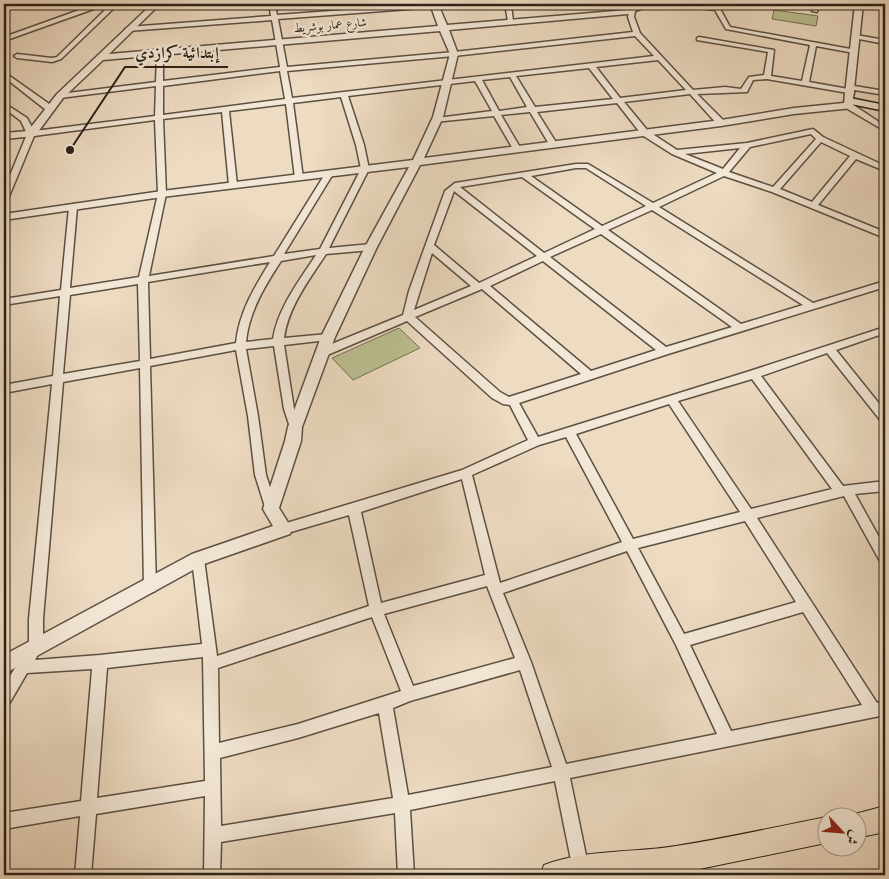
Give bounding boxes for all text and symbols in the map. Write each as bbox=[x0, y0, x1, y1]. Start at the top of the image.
street label: شارع عمار بوشريط bbox=[293, 16, 368, 39]
callout: إبتدائية كرازدي bbox=[125, 36, 228, 67]
text: إبتدائية كرازدي bbox=[135, 44, 220, 66]
north arrow bbox=[816, 806, 866, 856]
text: ش bbox=[843, 828, 862, 847]

